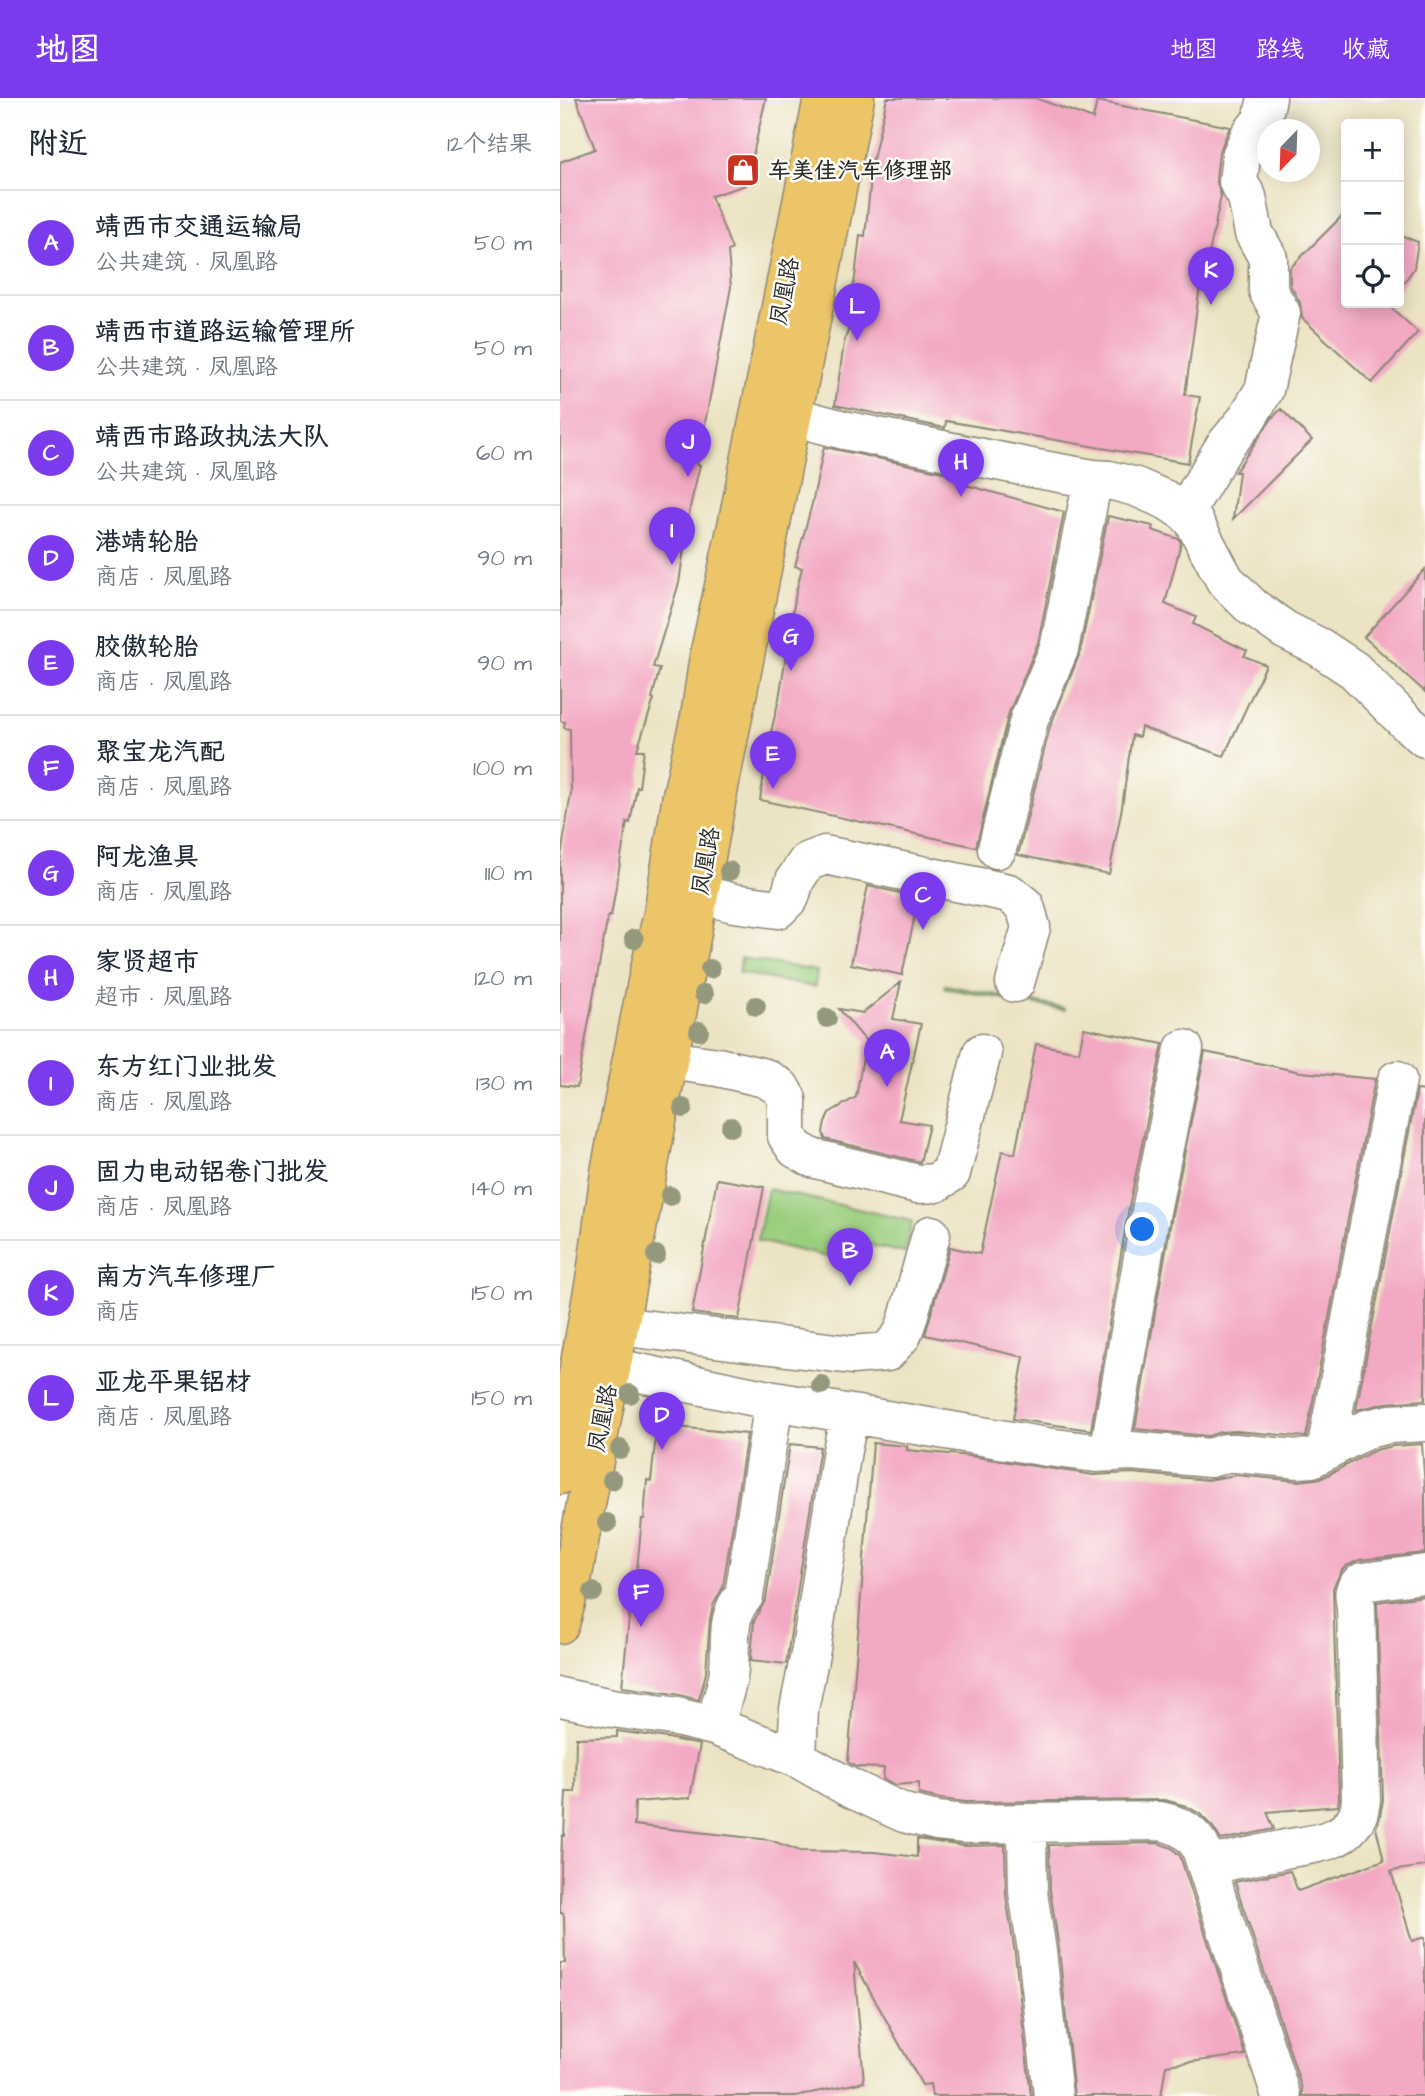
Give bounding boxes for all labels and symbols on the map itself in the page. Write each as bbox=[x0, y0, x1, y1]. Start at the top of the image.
north arrow bbox=[1257, 119, 1320, 182]
shop icon: 车美佳汽车修理部 bbox=[724, 151, 762, 189]
place label: 车美佳汽车修理部 bbox=[768, 155, 952, 187]
pin: K bbox=[1188, 247, 1234, 305]
street label: 凤凰路 bbox=[763, 254, 807, 328]
pin: L bbox=[834, 283, 880, 341]
pin: J bbox=[665, 419, 711, 477]
pin: H bbox=[938, 439, 984, 497]
pin: I bbox=[649, 507, 695, 565]
pin: G bbox=[768, 613, 814, 671]
pin: E bbox=[750, 731, 796, 789]
street label: 凤凰路 bbox=[684, 824, 728, 898]
pin: C bbox=[900, 872, 946, 930]
pin: A bbox=[864, 1029, 910, 1087]
your location bbox=[1125, 1212, 1159, 1246]
pin: B bbox=[827, 1228, 873, 1286]
street label: 凤凰路 bbox=[581, 1381, 625, 1455]
pin: D bbox=[639, 1392, 685, 1450]
pin: F bbox=[618, 1569, 664, 1627]

